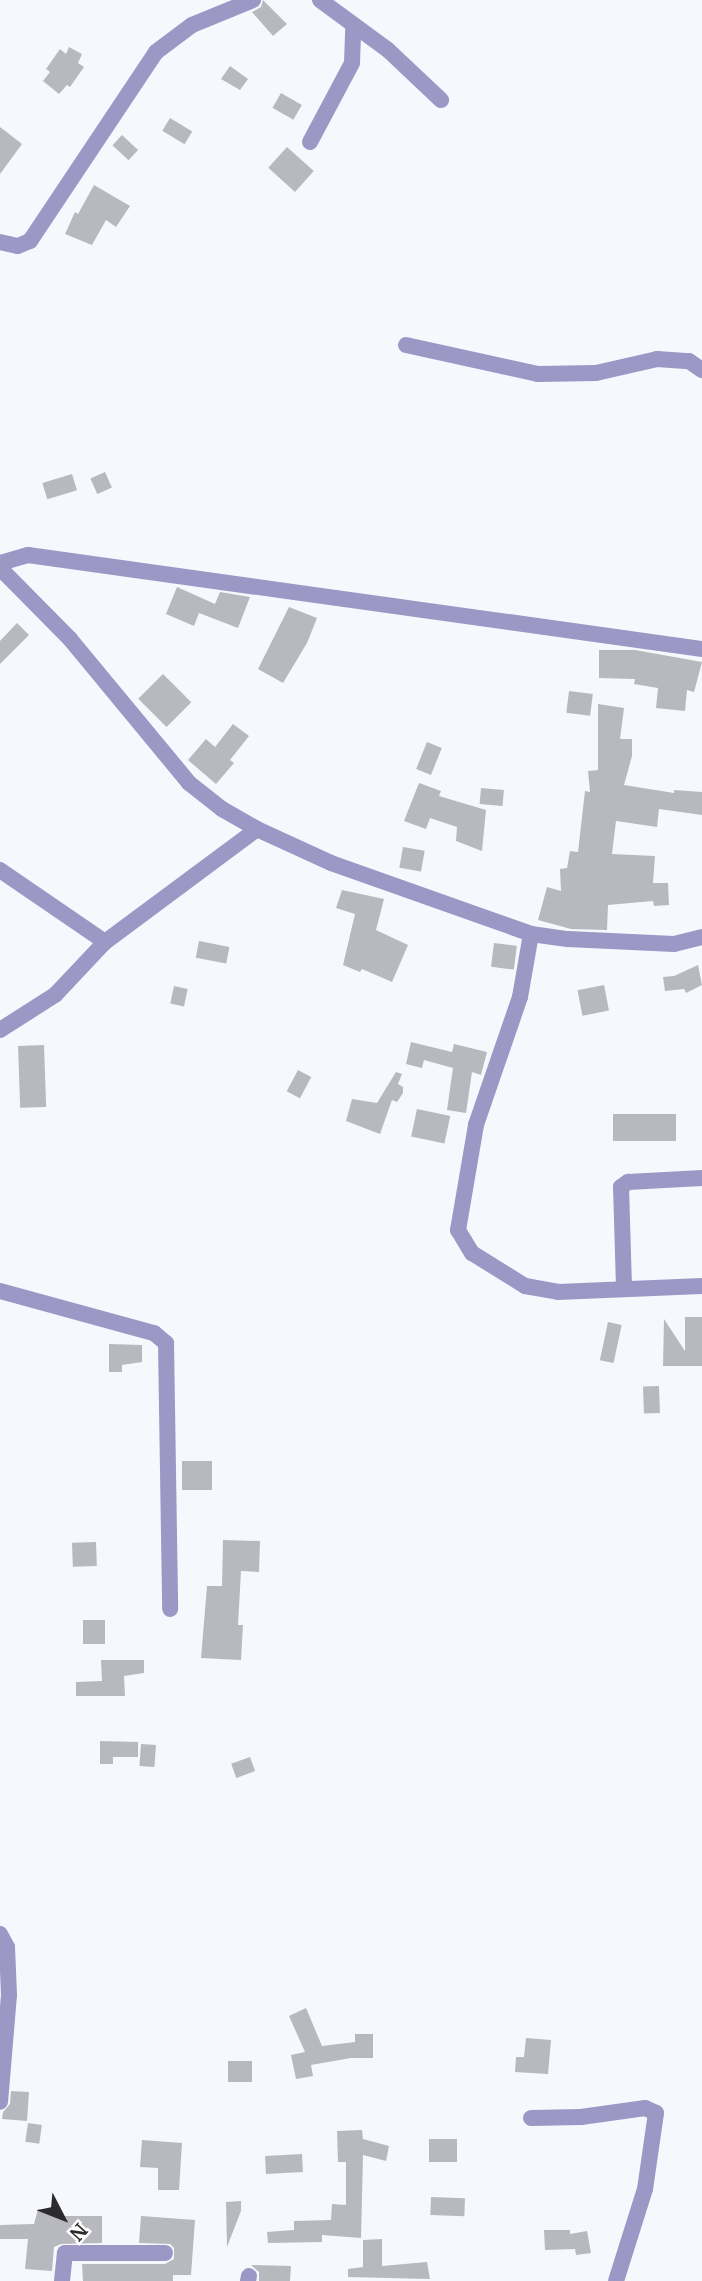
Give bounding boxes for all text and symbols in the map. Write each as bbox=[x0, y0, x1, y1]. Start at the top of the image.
north arrow bbox=[28, 2183, 98, 2253]
text: N bbox=[65, 2218, 93, 2246]

